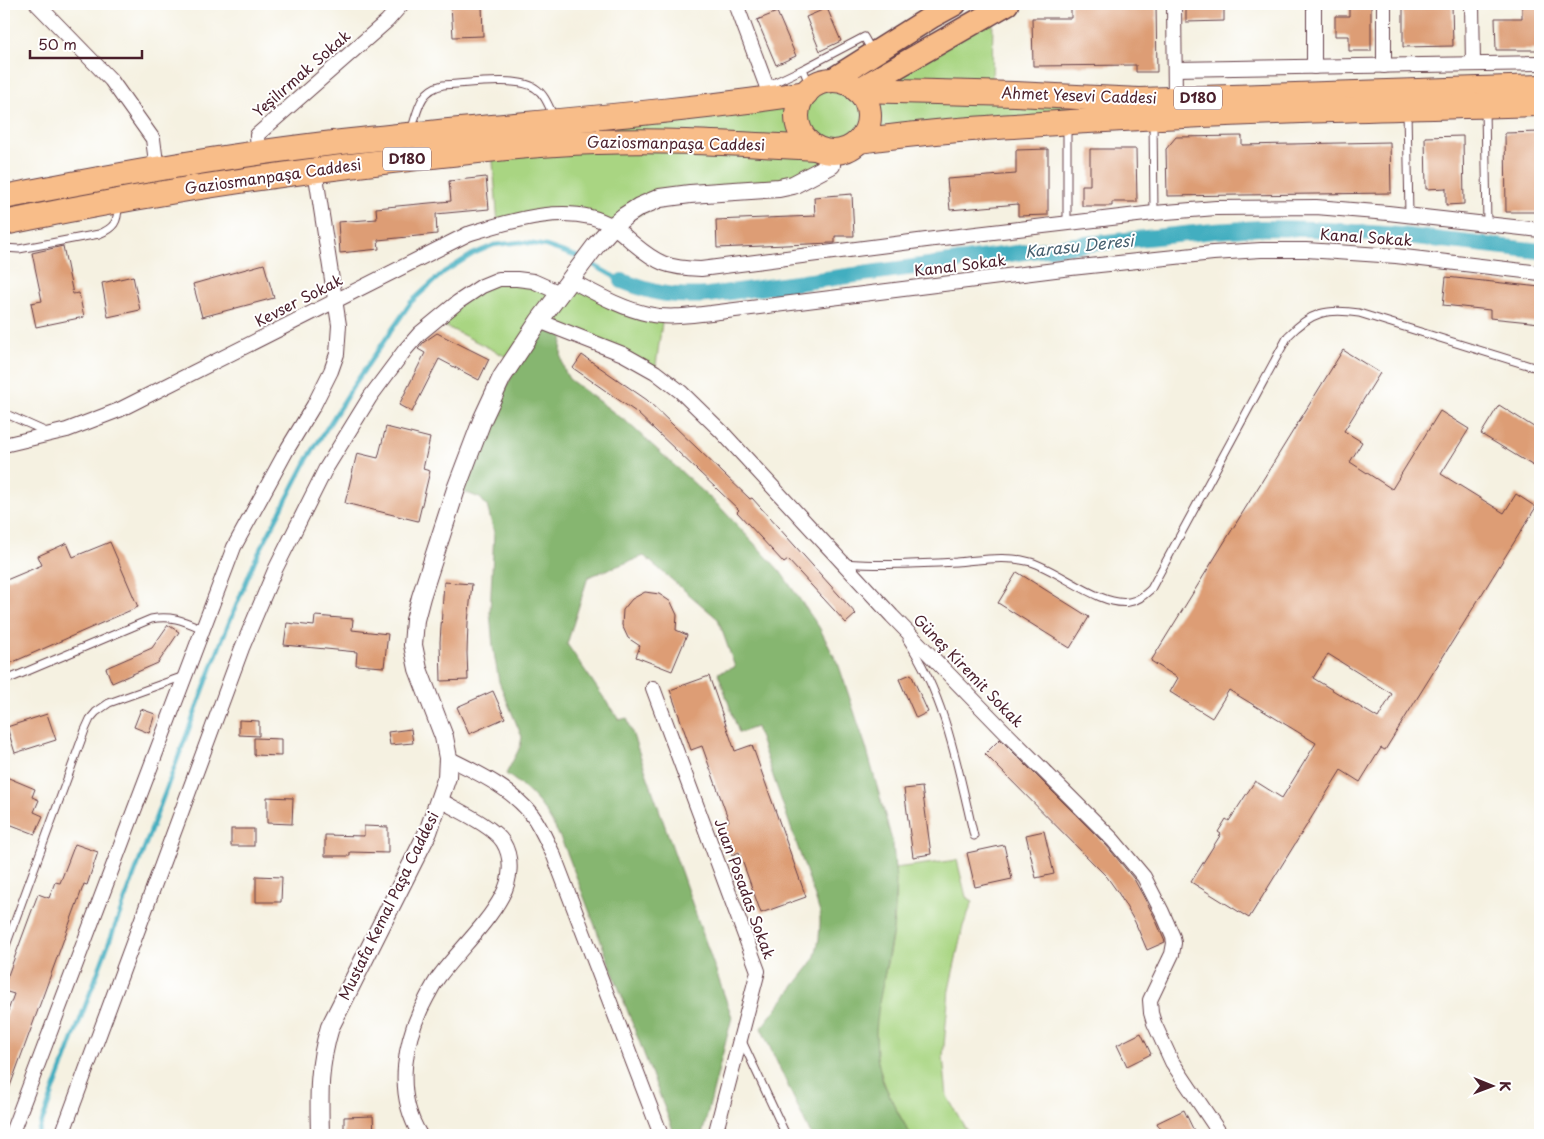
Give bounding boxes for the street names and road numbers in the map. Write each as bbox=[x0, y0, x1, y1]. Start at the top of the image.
street label: Yeşilırmak Sokak bbox=[247, 24, 355, 122]
street label: Ahmet Yesevi Caddesi bbox=[1001, 80, 1157, 109]
road number: D180 bbox=[1174, 86, 1222, 110]
street label: Gaziosmanpaşa Caddesi bbox=[587, 129, 765, 156]
road number: D180 bbox=[383, 148, 431, 170]
street label: Gaziosmanpaşa Caddesi bbox=[183, 152, 363, 199]
street label: Kanal Sokak bbox=[1319, 222, 1413, 251]
street label: Kanal Sokak bbox=[912, 247, 1008, 282]
street label: Kevser Sokak bbox=[250, 267, 347, 332]
street label: Güneş Kiremit Sokak bbox=[909, 608, 1030, 732]
street label: Mustafa Kemal Paşa Caddesi bbox=[332, 807, 443, 1004]
street label: Juan Posadas Sokak bbox=[709, 815, 782, 962]

